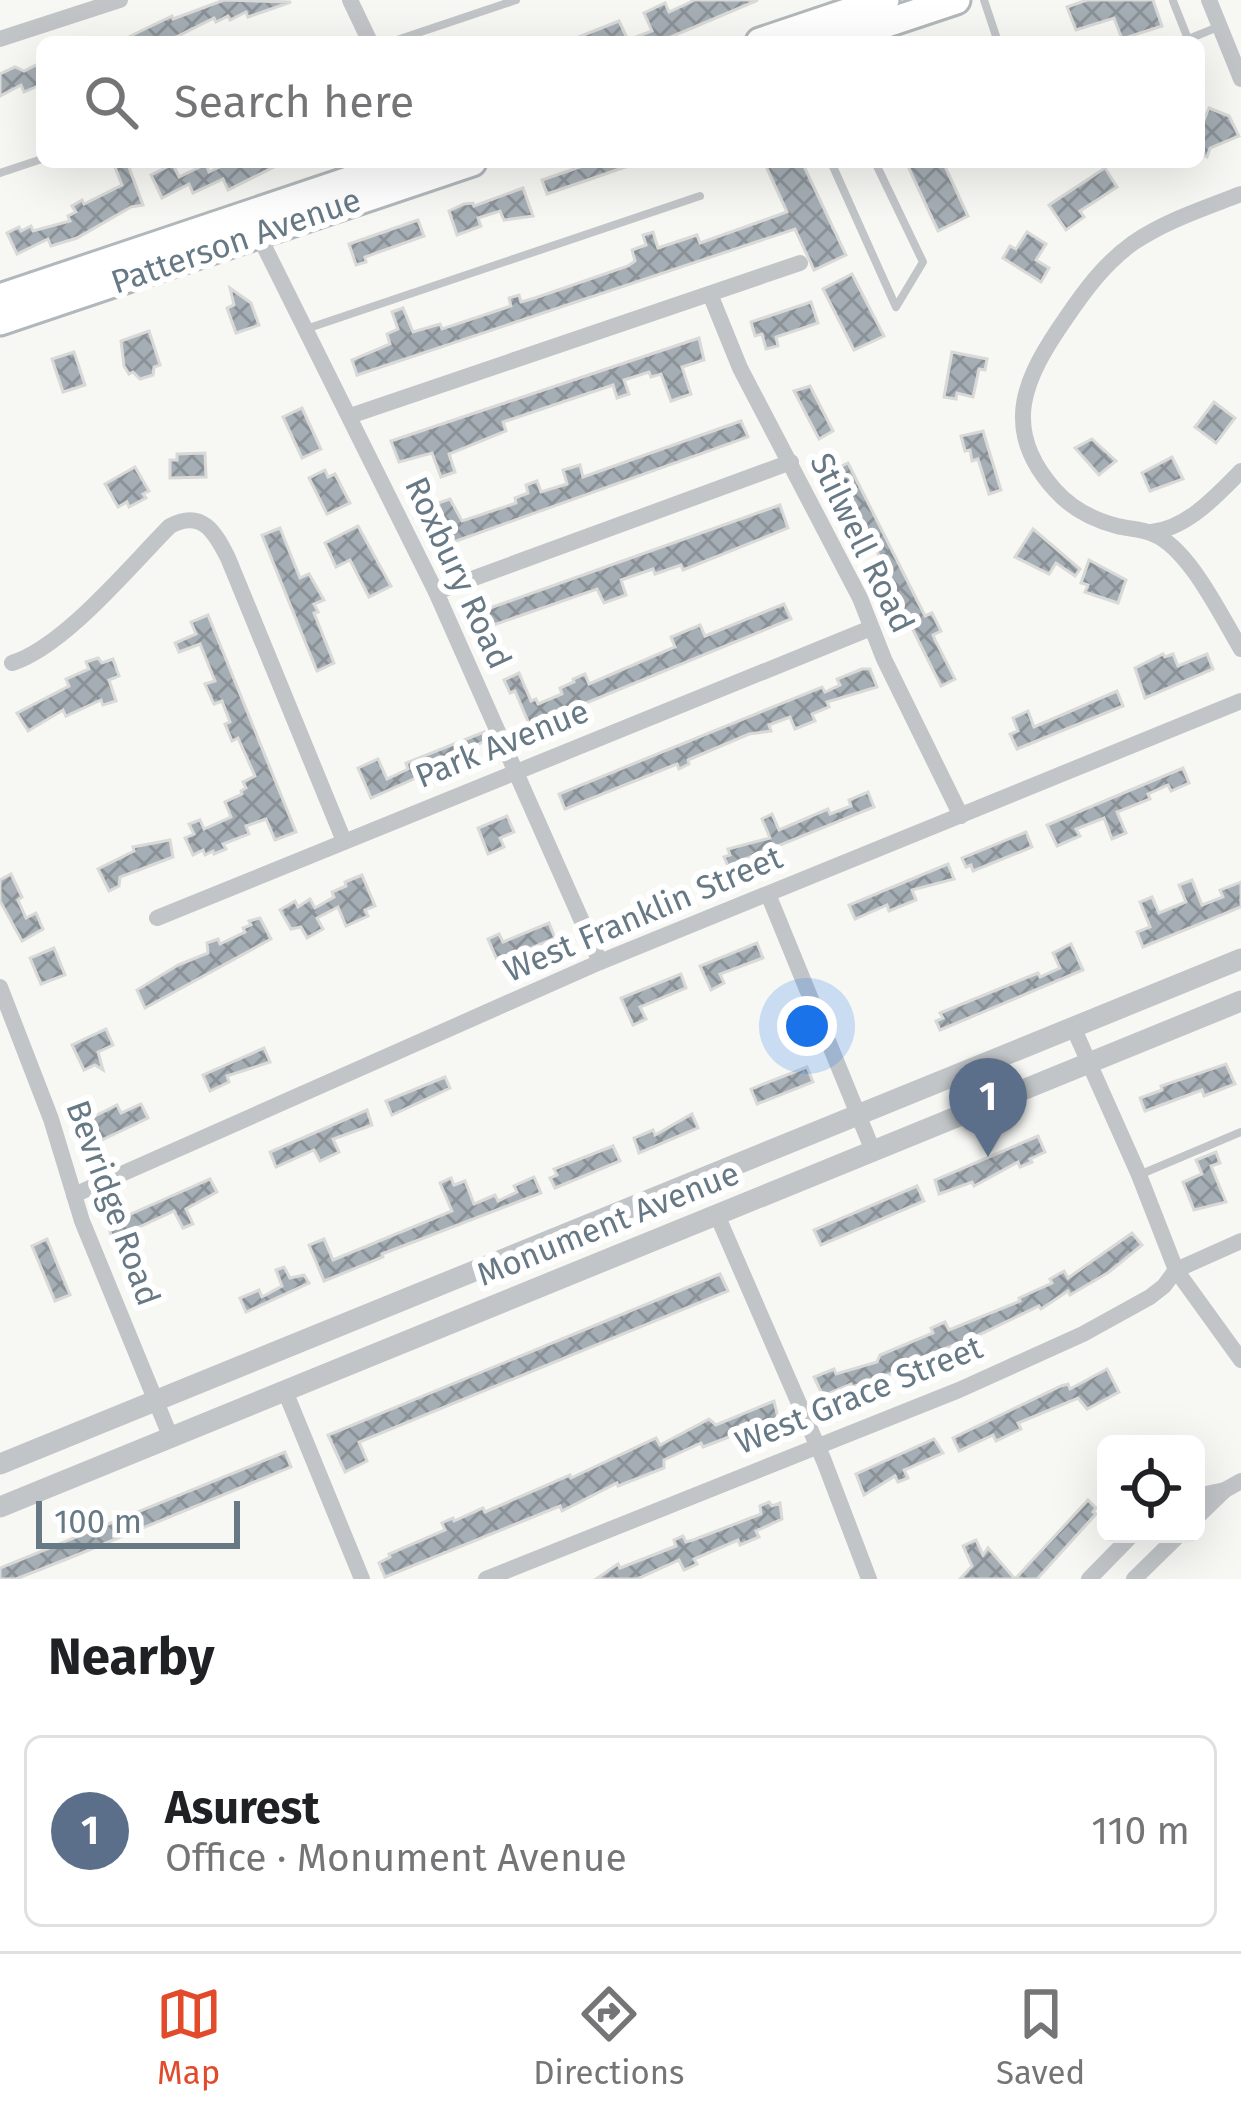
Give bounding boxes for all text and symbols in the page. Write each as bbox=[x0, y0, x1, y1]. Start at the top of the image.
search box bbox=[36, 36, 1205, 168]
icon: search bbox=[78, 69, 144, 135]
text: Search here bbox=[174, 75, 414, 129]
street label: Patterson Avenue bbox=[106, 180, 366, 302]
street label: Stilwell Road bbox=[801, 447, 923, 639]
street label: Roxbury Road bbox=[396, 471, 520, 675]
street label: Park Avenue bbox=[410, 691, 594, 797]
street label: West Franklin Street bbox=[498, 837, 788, 991]
your location bbox=[777, 996, 837, 1056]
pin: 1 bbox=[949, 1058, 1027, 1157]
street label: Bevridge Road bbox=[57, 1095, 169, 1311]
street label: Monument Avenue bbox=[471, 1153, 745, 1295]
street label: West Grace Street bbox=[730, 1327, 988, 1463]
map controls bbox=[1097, 1435, 1205, 1543]
button: locate bbox=[1097, 1435, 1205, 1543]
scale bar bbox=[36, 1495, 240, 1548]
text: 100 m bbox=[54, 1502, 142, 1542]
text: Nearby bbox=[48, 1626, 214, 1688]
text: Asurest bbox=[165, 1781, 320, 1835]
text: 1 bbox=[81, 1808, 99, 1854]
text: 110 m bbox=[1091, 1808, 1190, 1854]
text: Office · Monument Avenue bbox=[165, 1835, 627, 1881]
tab: Map bbox=[156, 1981, 222, 2093]
tab: Directions bbox=[533, 1981, 685, 2093]
tab: Saved bbox=[996, 1981, 1085, 2093]

